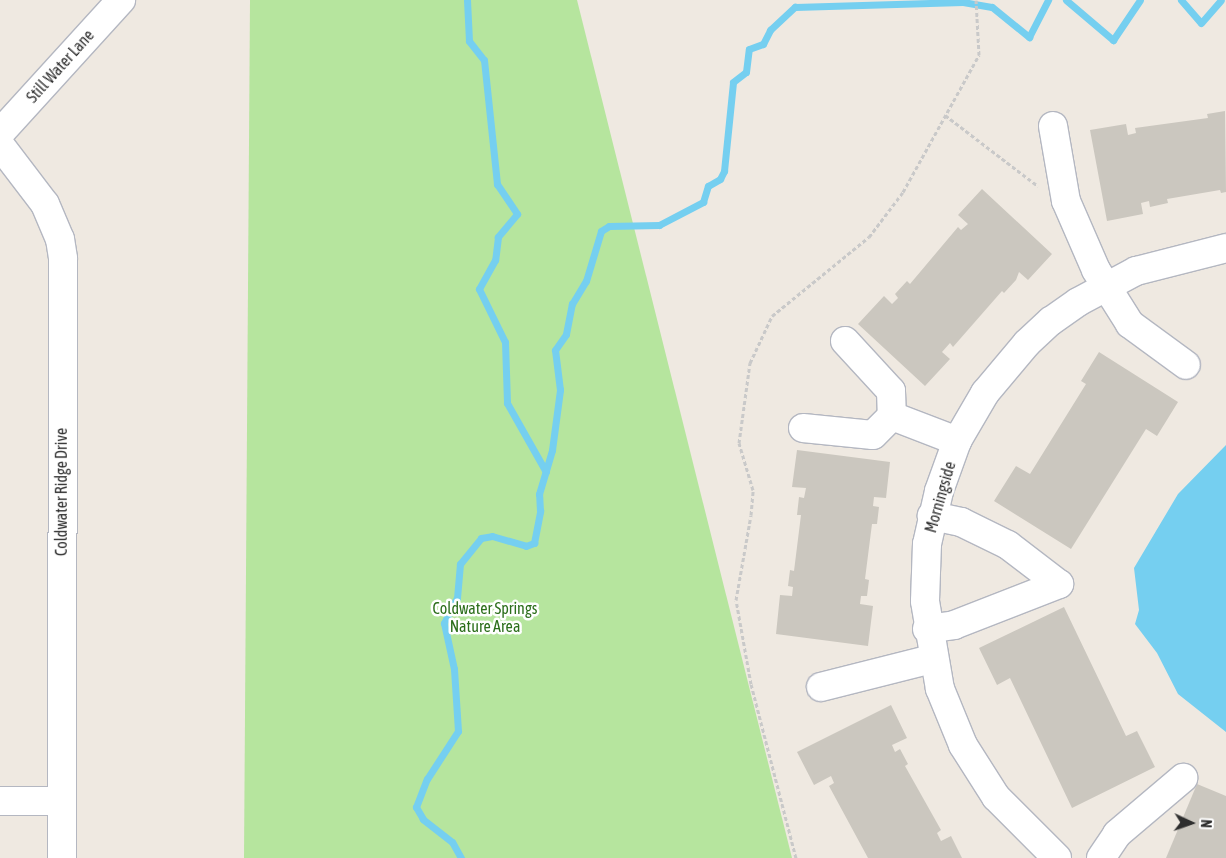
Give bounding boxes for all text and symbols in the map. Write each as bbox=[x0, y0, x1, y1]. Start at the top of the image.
street label: Still Water Lane bbox=[22, 26, 98, 106]
street label: Coldwater Ridge Drive bbox=[51, 428, 71, 556]
street label: Morningside bbox=[921, 459, 959, 535]
park label: Coldwater Springs Nature Area bbox=[433, 598, 537, 636]
north arrow bbox=[1166, 798, 1216, 848]
text: N bbox=[1198, 819, 1214, 828]

